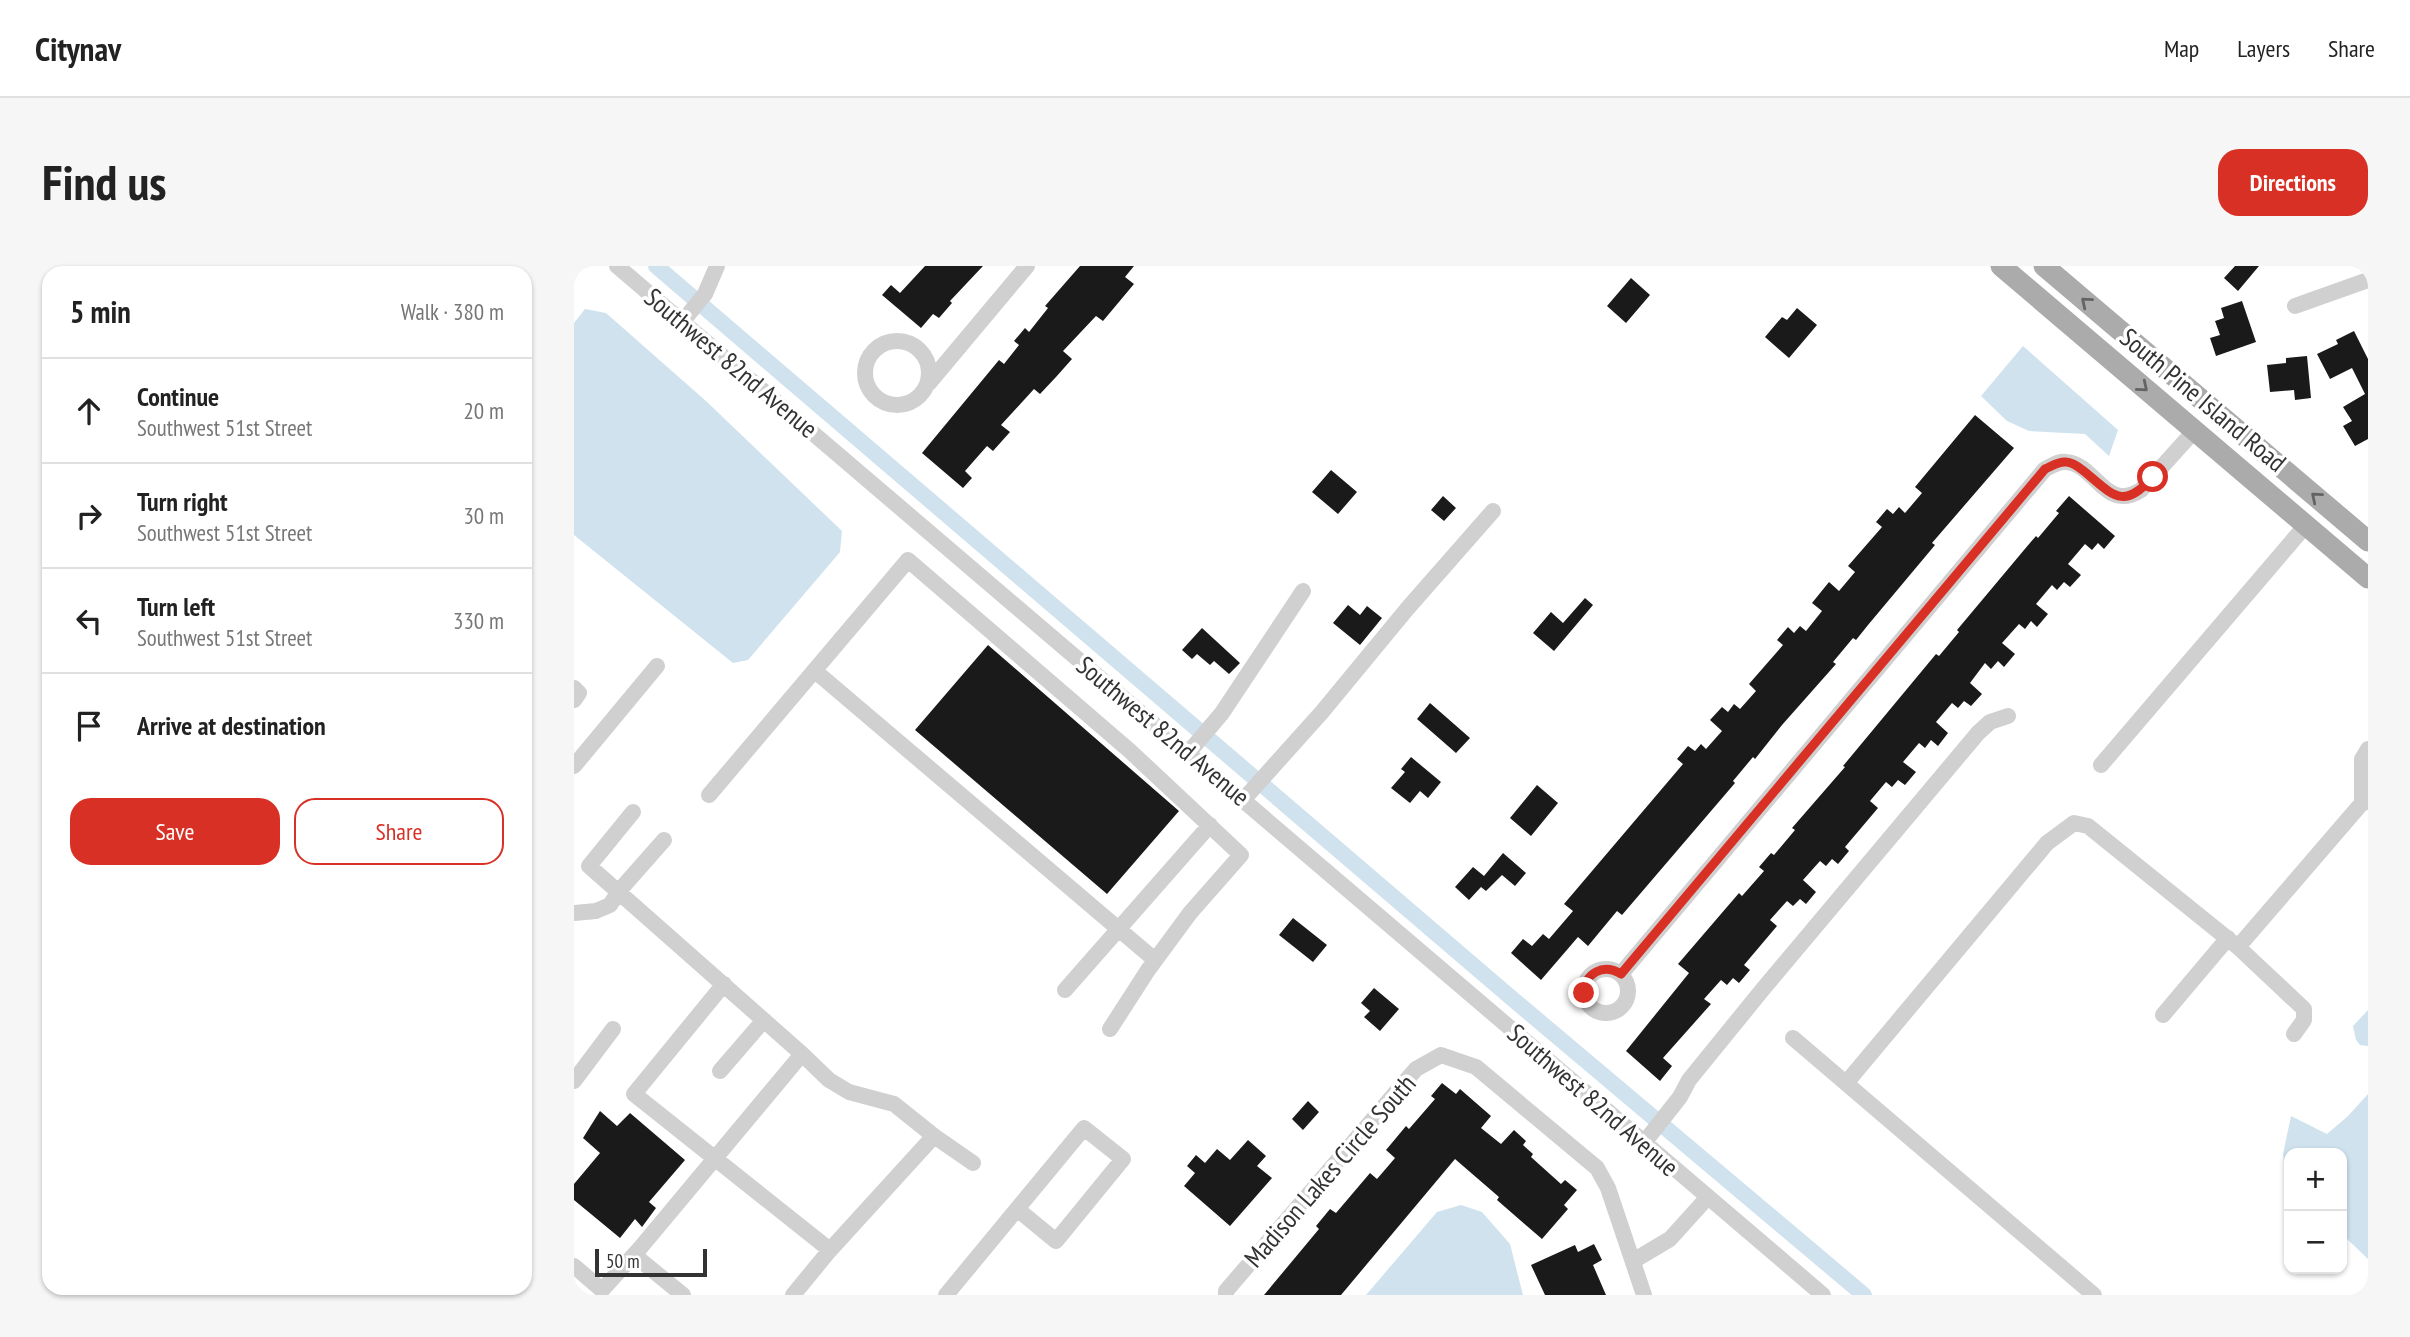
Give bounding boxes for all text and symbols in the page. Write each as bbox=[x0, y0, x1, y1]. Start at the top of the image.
text: Citynav bbox=[35, 27, 121, 70]
text: Map bbox=[2164, 33, 2199, 64]
text: Layers bbox=[2237, 33, 2290, 64]
text: Share bbox=[2328, 33, 2375, 64]
button: Directions bbox=[2218, 149, 2368, 216]
text: Find us bbox=[42, 150, 166, 214]
street label: Southwest 82nd Avenue bbox=[638, 281, 825, 445]
text: 5 min bbox=[70, 292, 131, 331]
text: Walk · 380 m bbox=[401, 297, 504, 326]
one-way arrow bbox=[2082, 298, 2095, 310]
street label: South Pine Island Road bbox=[2114, 321, 2293, 479]
one-way arrow bbox=[2135, 378, 2148, 391]
text: Continue bbox=[137, 380, 219, 413]
icon: ahead bbox=[70, 392, 108, 430]
text: 20 m bbox=[463, 396, 504, 425]
text: Southwest 51st Street bbox=[137, 413, 312, 442]
route start bbox=[2137, 461, 2168, 492]
text: Turn right bbox=[137, 485, 228, 518]
one-way arrow bbox=[2311, 493, 2324, 505]
icon: right bbox=[70, 497, 108, 535]
text: 30 m bbox=[463, 501, 504, 530]
text: Southwest 51st Street bbox=[137, 518, 312, 547]
text: Turn left bbox=[137, 590, 215, 623]
icon: left bbox=[70, 602, 108, 640]
text: 330 m bbox=[453, 606, 504, 635]
text: Southwest 51st Street bbox=[137, 623, 312, 652]
street label: Southwest 82nd Avenue bbox=[1070, 649, 1257, 813]
icon: arrive bbox=[70, 707, 108, 745]
text: Arrive at destination bbox=[137, 709, 326, 742]
button: Save bbox=[70, 798, 280, 865]
button: Share bbox=[294, 798, 504, 865]
route end bbox=[1568, 977, 1599, 1008]
street label: Southwest 82nd Avenue bbox=[1501, 1016, 1686, 1183]
street label: Madison Lakes Circle South bbox=[1237, 1067, 1422, 1274]
map controls bbox=[2284, 1148, 2347, 1274]
button: + bbox=[2284, 1148, 2347, 1211]
button: − bbox=[2284, 1211, 2347, 1274]
scale bar bbox=[595, 1246, 707, 1278]
text: 50 m bbox=[606, 1249, 640, 1273]

